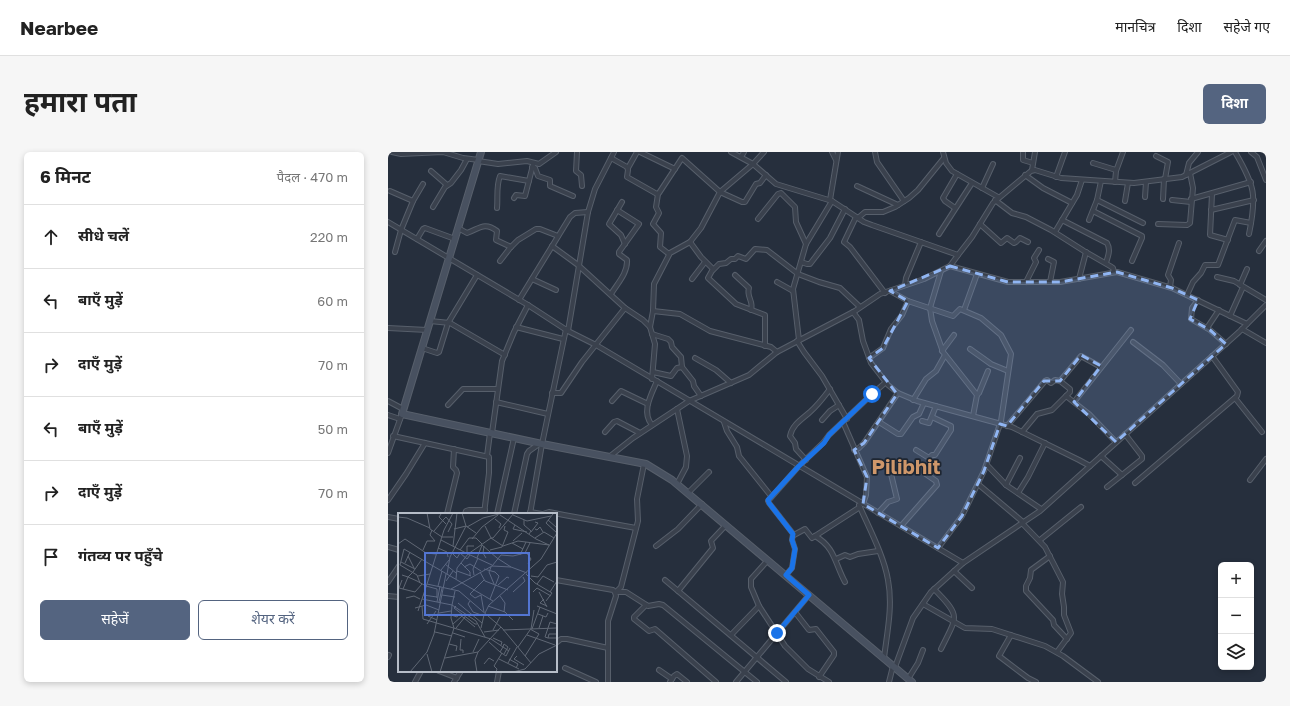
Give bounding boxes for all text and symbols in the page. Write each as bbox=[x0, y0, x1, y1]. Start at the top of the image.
text: Nearbee bbox=[20, 16, 98, 39]
text: मानचित्र bbox=[1115, 18, 1155, 35]
text: दिशा bbox=[1177, 18, 1202, 35]
text: सहेजे गए bbox=[1224, 18, 1270, 35]
button: दिशा bbox=[1203, 84, 1266, 124]
text: हमारा पता bbox=[24, 85, 137, 118]
text: 6 मिनट bbox=[40, 166, 91, 187]
text: पैदल · 470 m bbox=[277, 169, 348, 185]
icon: ahead bbox=[40, 226, 62, 248]
text: सीधे चलें bbox=[78, 226, 129, 244]
text: 220 m bbox=[310, 229, 348, 245]
icon: left bbox=[40, 290, 62, 312]
text: बाएँ मुड़ें bbox=[78, 290, 123, 308]
text: 60 m bbox=[317, 293, 348, 309]
icon: right bbox=[40, 354, 62, 376]
text: दाएँ मुड़ें bbox=[78, 354, 122, 372]
text: 70 m bbox=[318, 357, 348, 373]
route start bbox=[863, 385, 881, 403]
icon: left bbox=[40, 418, 62, 440]
text: बाएँ मुड़ें bbox=[78, 418, 123, 436]
text: 50 m bbox=[318, 421, 348, 437]
district label: Pilibhit bbox=[872, 454, 940, 478]
icon: right bbox=[40, 482, 62, 504]
text: दाएँ मुड़ें bbox=[78, 482, 122, 500]
text: 70 m bbox=[318, 485, 348, 501]
inset map bbox=[398, 513, 557, 672]
icon: arrive bbox=[40, 546, 62, 568]
text: गंतव्य पर पहुँचे bbox=[78, 546, 163, 564]
map controls bbox=[1218, 562, 1254, 670]
button: + bbox=[1218, 562, 1254, 598]
button: − bbox=[1218, 598, 1254, 634]
button: सहेजें bbox=[40, 600, 190, 640]
button: शेयर करें bbox=[198, 600, 348, 640]
route end bbox=[768, 624, 786, 642]
button: layers bbox=[1218, 634, 1254, 670]

